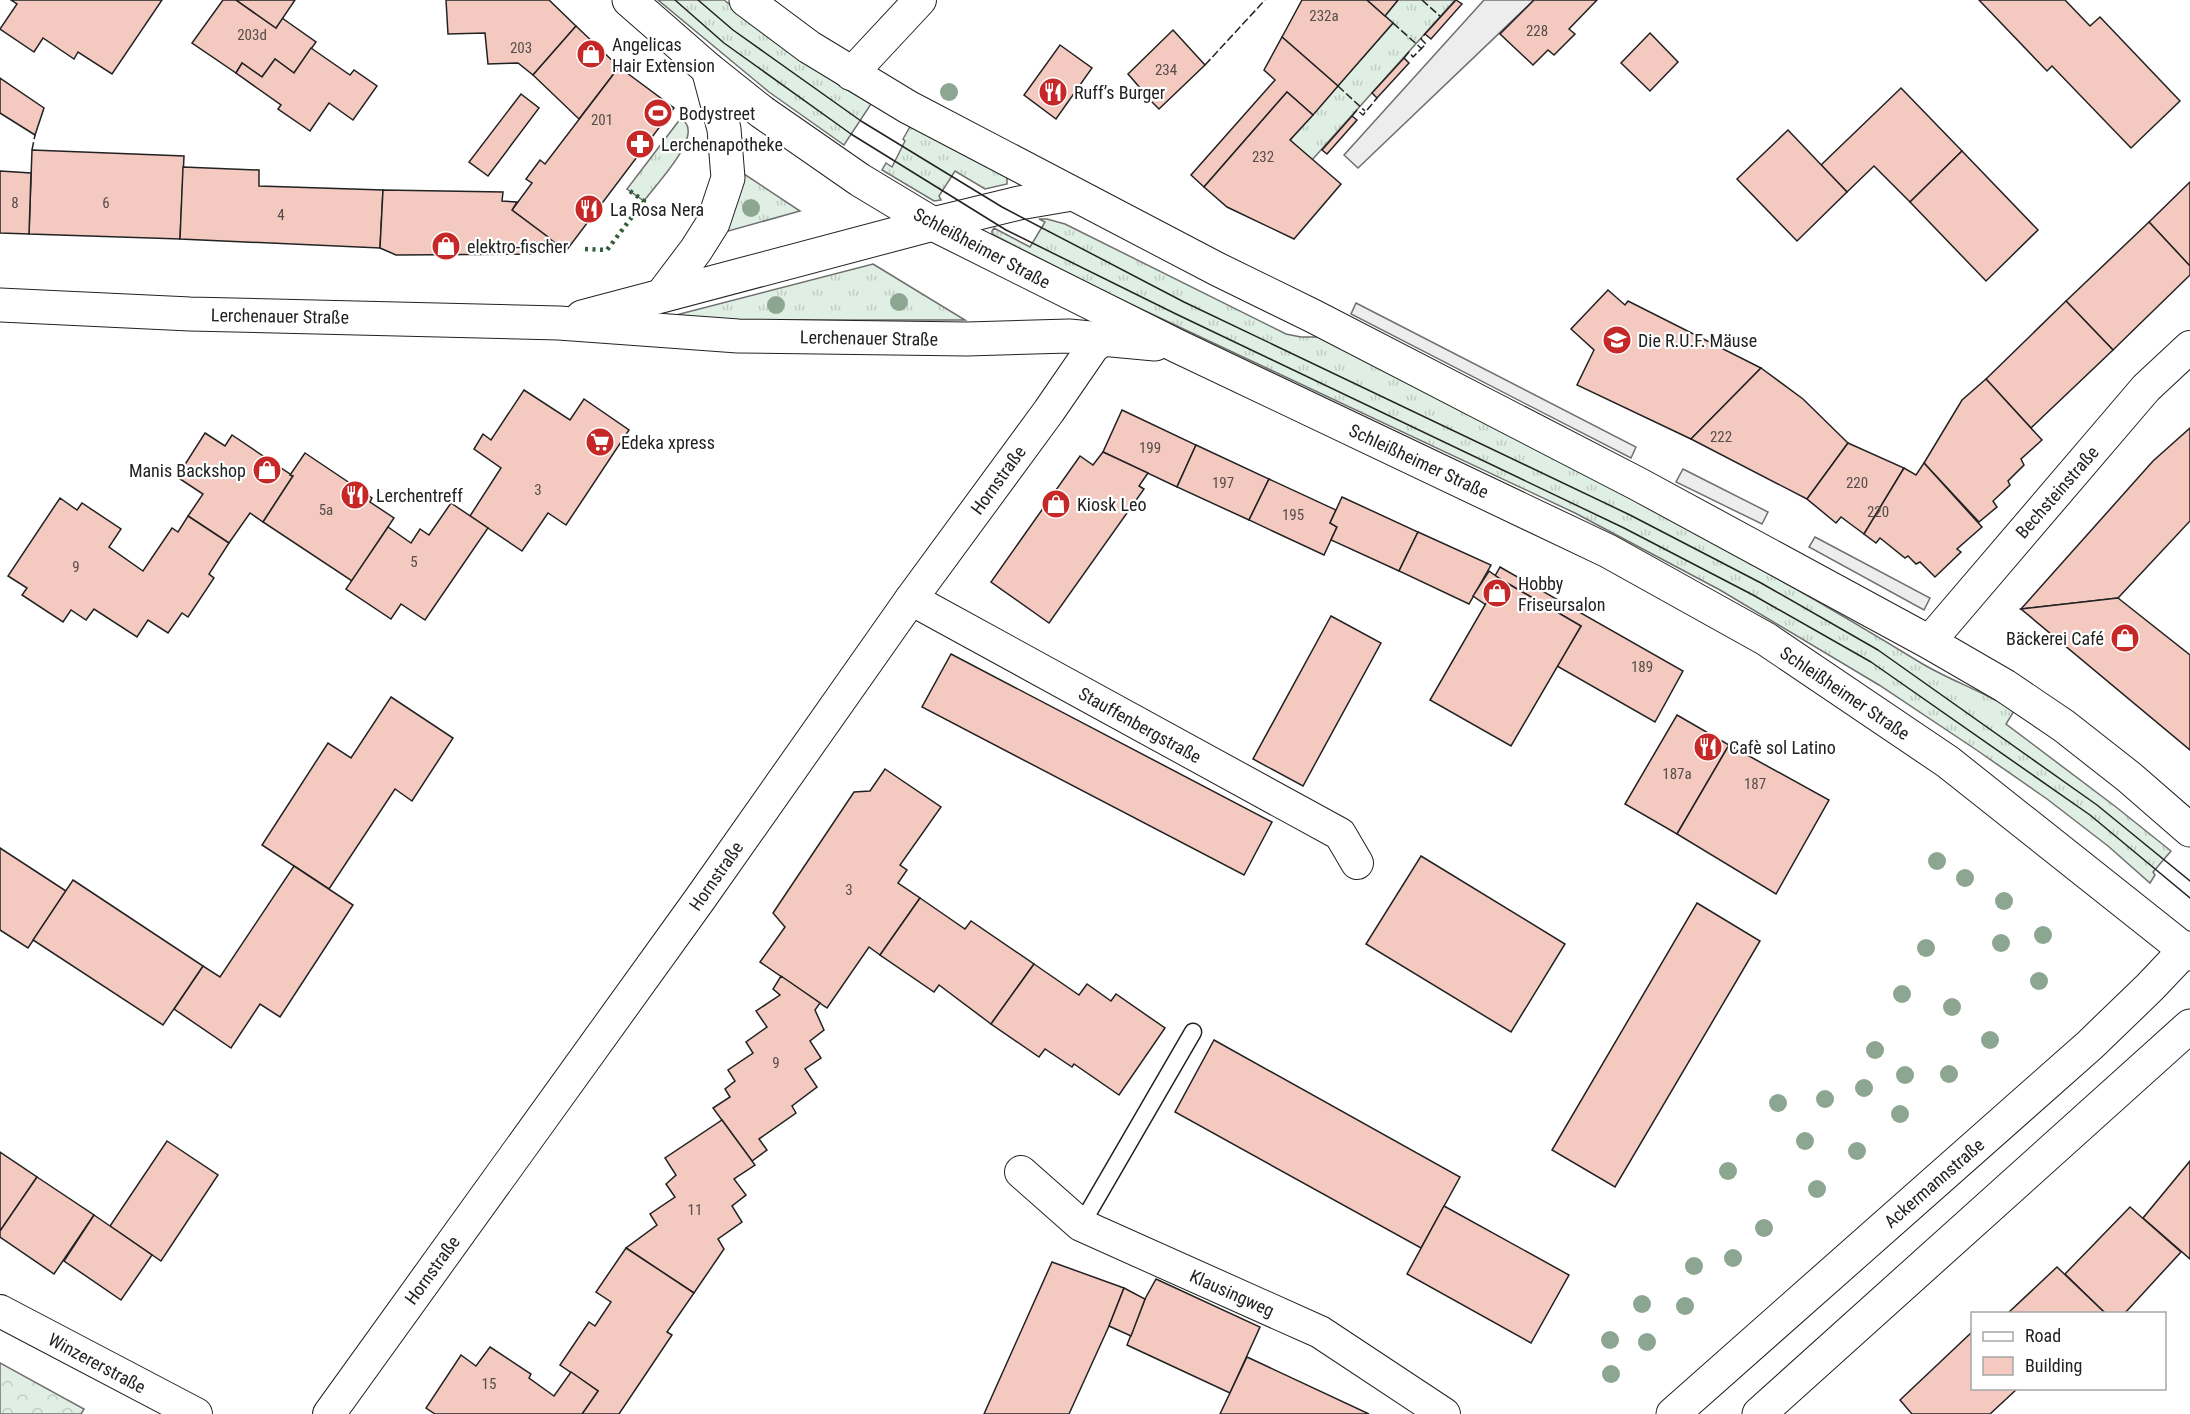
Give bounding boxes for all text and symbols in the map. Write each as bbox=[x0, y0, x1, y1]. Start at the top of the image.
house number: 232a bbox=[1309, 7, 1339, 25]
house number: 228 bbox=[1526, 22, 1548, 40]
house number: 203d bbox=[237, 26, 267, 44]
place label: Angelicas Hair Extension bbox=[612, 34, 715, 76]
shop icon: Angelicas Hair Extension bbox=[575, 38, 607, 70]
house number: 203 bbox=[510, 39, 532, 57]
house number: 234 bbox=[1155, 61, 1177, 79]
restaurant icon: Ruff’s Burger bbox=[1037, 76, 1069, 108]
place label: Ruff’s Burger bbox=[1074, 82, 1166, 103]
sports icon: Bodystreet bbox=[642, 97, 674, 129]
place label: Bodystreet bbox=[679, 103, 755, 124]
house number: 201 bbox=[591, 111, 613, 129]
pharmacy icon: Lerchenapotheke bbox=[624, 128, 656, 160]
place label: Lerchenapotheke bbox=[661, 134, 783, 155]
house number: 232 bbox=[1252, 148, 1274, 166]
restaurant icon: La Rosa Nera bbox=[573, 193, 605, 225]
house number: 8 bbox=[11, 194, 19, 212]
house number: 6 bbox=[102, 194, 110, 212]
place label: La Rosa Nera bbox=[610, 199, 704, 220]
street label: Schleißheimer Straße bbox=[910, 203, 1054, 293]
house number: 4 bbox=[277, 206, 285, 224]
shop icon: elektro-fischer bbox=[430, 230, 462, 262]
place label: elektro-fischer bbox=[467, 236, 569, 257]
street label: Lerchenauer Straße bbox=[211, 304, 349, 328]
school or university icon: Die R.U.F. Mäuse bbox=[1601, 324, 1633, 356]
street label: Lerchenauer Straße bbox=[800, 326, 938, 350]
place label: Die R.U.F. Mäuse bbox=[1638, 330, 1757, 351]
street label: Schleißheimer Straße bbox=[1346, 419, 1492, 503]
supermarket icon: Edeka xpress bbox=[584, 426, 616, 458]
house number: 222 bbox=[1710, 428, 1732, 446]
place label: Edeka xpress bbox=[621, 432, 715, 453]
house number: 199 bbox=[1139, 439, 1161, 457]
street label: Hornstraße bbox=[966, 442, 1030, 518]
street label: Bechsteinstraße bbox=[2011, 442, 2103, 542]
shop icon: Manis Backshop bbox=[251, 454, 283, 486]
place label: Manis Backshop bbox=[129, 460, 246, 481]
house number: 197 bbox=[1212, 474, 1234, 492]
house number: 220 bbox=[1846, 474, 1868, 492]
restaurant icon: Lerchentreff bbox=[339, 479, 371, 511]
house number: 3 bbox=[534, 481, 542, 499]
place label: Lerchentreff bbox=[376, 485, 463, 506]
shop icon: Kiosk Leo bbox=[1040, 488, 1072, 520]
place label: Kiosk Leo bbox=[1077, 494, 1146, 515]
house number: 5a bbox=[319, 501, 333, 519]
house number: 220 bbox=[1867, 503, 1889, 521]
house number: 195 bbox=[1282, 506, 1304, 524]
house number: 5 bbox=[410, 553, 418, 571]
house number: 9 bbox=[72, 558, 80, 576]
place label: Hobby Friseursalon bbox=[1518, 573, 1606, 615]
shop icon: Hobby Friseursalon bbox=[1481, 577, 1513, 609]
shop icon: Bäckerei Café bbox=[2109, 622, 2141, 654]
place label: Bäckerei Café bbox=[2006, 628, 2104, 649]
street label: Schleißheimer Straße bbox=[1776, 642, 1914, 744]
house number: 189 bbox=[1631, 658, 1653, 676]
street label: Stauffenbergstraße bbox=[1075, 683, 1205, 767]
restaurant icon: Cafè sol Latino bbox=[1692, 731, 1724, 763]
place label: Cafè sol Latino bbox=[1729, 737, 1836, 758]
house number: 187a bbox=[1662, 765, 1692, 783]
house number: 187 bbox=[1744, 775, 1766, 793]
street label: Hornstraße bbox=[685, 837, 747, 915]
house number: 3 bbox=[845, 881, 853, 899]
house number: 9 bbox=[772, 1054, 780, 1072]
street label: Ackermannstraße bbox=[1880, 1134, 1988, 1232]
house number: 11 bbox=[688, 1201, 702, 1219]
street label: Hornstraße bbox=[400, 1232, 464, 1308]
street label: Klausingweg bbox=[1187, 1265, 1277, 1321]
legend bbox=[1971, 1312, 2166, 1390]
text: Road bbox=[2025, 1325, 2061, 1346]
street label: Winzererstraße bbox=[45, 1329, 149, 1397]
text: Building bbox=[2025, 1355, 2082, 1376]
house number: 15 bbox=[482, 1375, 496, 1393]

